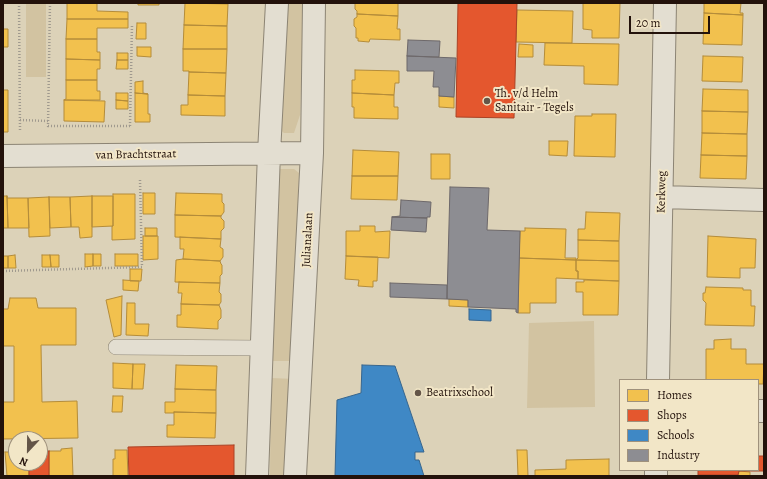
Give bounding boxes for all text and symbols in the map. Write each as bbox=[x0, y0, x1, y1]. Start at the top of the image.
scale bar bbox=[631, 8, 712, 34]
text: 20 m bbox=[636, 15, 660, 31]
place label: Th. v/d Helm Sanitair - Tegels bbox=[495, 87, 574, 115]
marker: Th. v/d Helm Sanitair - Tegels bbox=[482, 96, 492, 106]
street label: van Brachtstraat bbox=[96, 147, 176, 163]
street label: Kerkweg bbox=[654, 171, 670, 213]
street label: Julianalaan bbox=[299, 212, 317, 268]
legend bbox=[619, 379, 759, 471]
place label: Beatrixschool bbox=[426, 386, 493, 400]
text: Homes bbox=[657, 387, 692, 403]
marker: Beatrixschool bbox=[413, 388, 423, 398]
text: Shops bbox=[657, 407, 687, 423]
text: Schools bbox=[657, 427, 694, 443]
north arrow bbox=[8, 431, 48, 471]
text: Industry bbox=[657, 447, 700, 463]
text: N bbox=[17, 453, 30, 470]

